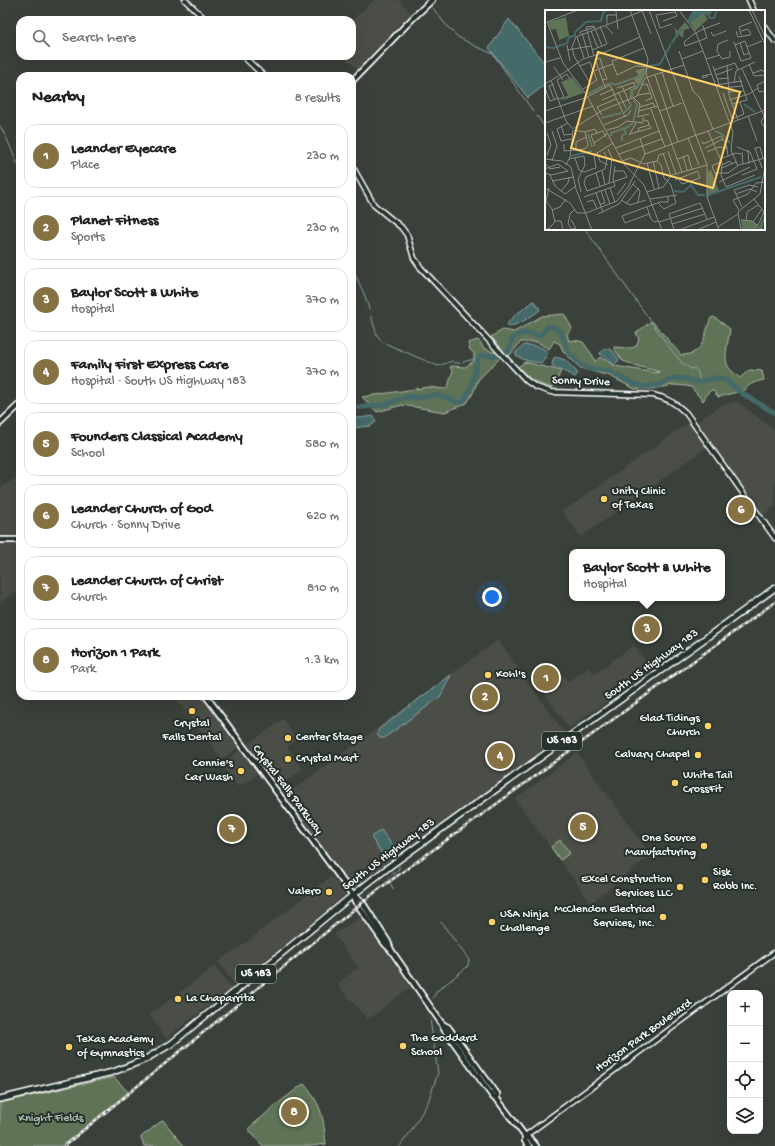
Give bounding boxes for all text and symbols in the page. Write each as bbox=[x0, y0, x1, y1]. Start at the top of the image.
inset map bbox=[545, 10, 765, 230]
search box bbox=[16, 16, 356, 60]
icon: search bbox=[30, 27, 52, 49]
text: Search here bbox=[62, 29, 136, 47]
text: Nearby bbox=[32, 88, 85, 108]
text: 8 results bbox=[295, 91, 340, 106]
text: Leander Eyecare bbox=[71, 140, 176, 158]
text: 1 bbox=[43, 149, 49, 164]
text: 230 m bbox=[306, 149, 339, 164]
text: Place bbox=[71, 158, 99, 173]
text: Planet Fitness bbox=[71, 212, 158, 230]
text: 2 bbox=[43, 221, 49, 236]
text: 230 m bbox=[306, 221, 339, 236]
text: Sports bbox=[71, 230, 105, 245]
text: Baylor Scott & White bbox=[71, 284, 198, 302]
text: 3 bbox=[43, 293, 49, 308]
text: 370 m bbox=[306, 293, 339, 308]
text: Hospital bbox=[71, 302, 115, 317]
text: Family First Express Care bbox=[71, 356, 228, 374]
text: 4 bbox=[43, 365, 49, 380]
text: 370 m bbox=[306, 365, 339, 380]
text: Hospital · South US Highway 183 bbox=[71, 374, 246, 389]
street label: Sonny Drive bbox=[552, 374, 611, 390]
text: Founders Classical Academy bbox=[71, 428, 243, 446]
text: 5 bbox=[43, 437, 49, 452]
text: 580 m bbox=[305, 437, 339, 452]
text: School bbox=[71, 446, 105, 461]
place label: Unity Clinic of Texas bbox=[612, 485, 666, 513]
marker: Unity Clinic of Texas bbox=[599, 494, 609, 504]
pin: 6 bbox=[728, 495, 754, 525]
text: Leander Church of God bbox=[71, 500, 212, 518]
text: 6 bbox=[43, 509, 49, 524]
text: 620 m bbox=[306, 509, 339, 524]
text: Church · Sonny Drive bbox=[71, 518, 180, 533]
popup bbox=[569, 549, 725, 601]
text: Baylor Scott & White bbox=[583, 559, 711, 577]
text: Leander Church of Christ bbox=[71, 572, 223, 590]
text: Hospital bbox=[583, 577, 627, 592]
text: 7 bbox=[43, 581, 49, 596]
text: 810 m bbox=[307, 581, 339, 596]
your location bbox=[482, 587, 502, 607]
text: Church bbox=[71, 590, 107, 605]
pin: 3 bbox=[634, 614, 660, 644]
street label: South US Highway 183 bbox=[602, 626, 702, 704]
text: Horizon 1 Park bbox=[71, 644, 159, 662]
text: 8 bbox=[42, 653, 50, 668]
text: 1.3 km bbox=[305, 653, 339, 668]
text: Park bbox=[71, 662, 96, 677]
pin: 1 bbox=[533, 663, 559, 693]
place label: Kohl's bbox=[496, 668, 526, 682]
marker: Kohl's bbox=[483, 670, 493, 680]
pin: 2 bbox=[472, 682, 498, 712]
marker: Crystal Falls Dental bbox=[187, 706, 197, 716]
place label: Glad Tidings Church bbox=[639, 712, 701, 740]
place label: Crystal Falls Dental bbox=[161, 717, 222, 745]
marker: Glad Tidings Church bbox=[703, 721, 713, 731]
place label: Center Stage bbox=[296, 731, 364, 745]
road number: US 183 bbox=[542, 732, 582, 750]
marker: Center Stage bbox=[283, 733, 293, 743]
pin: 4 bbox=[487, 741, 513, 771]
street label: Crystal Falls Parkway bbox=[249, 743, 325, 837]
place label: Calvary Chapel bbox=[615, 748, 690, 762]
marker: Calvary Chapel bbox=[693, 750, 703, 760]
place label: Crystal Mart bbox=[296, 752, 359, 766]
marker: Crystal Mart bbox=[283, 754, 293, 764]
place label: Connie's Car Wash bbox=[185, 757, 234, 785]
marker: Connie's Car Wash bbox=[236, 766, 246, 776]
place label: White Tail CrossFit bbox=[683, 769, 733, 797]
marker: White Tail CrossFit bbox=[670, 778, 680, 788]
pin: 5 bbox=[570, 812, 596, 842]
pin: 7 bbox=[219, 814, 245, 844]
street label: South US Highway 183 bbox=[340, 816, 438, 894]
place label: One Source Manufacturing bbox=[625, 832, 697, 860]
marker: One Source Manufacturing bbox=[699, 841, 709, 851]
place label: Sisk Robb Inc. bbox=[713, 866, 757, 894]
place label: Excel Construction Services LLC bbox=[581, 873, 673, 901]
marker: Sisk Robb Inc. bbox=[700, 875, 710, 885]
marker: Excel Construction Services LLC bbox=[675, 882, 685, 892]
place label: Valero bbox=[287, 885, 321, 899]
marker: Valero bbox=[324, 887, 334, 897]
place label: McClendon Electrical Services, Inc. bbox=[554, 903, 655, 931]
place label: USA Ninja Challenge bbox=[500, 908, 551, 936]
marker: McClendon Electrical Services, Inc. bbox=[658, 912, 668, 922]
marker: USA Ninja Challenge bbox=[487, 917, 497, 927]
road number: US 183 bbox=[236, 965, 276, 983]
map controls bbox=[727, 990, 763, 1134]
button: + bbox=[727, 990, 763, 1026]
place label: La Chaparrita bbox=[186, 992, 255, 1006]
marker: La Chaparrita bbox=[173, 994, 183, 1004]
street label: Horizon Park Boulevard bbox=[593, 996, 696, 1076]
button: − bbox=[727, 1026, 763, 1062]
place label: The Goddard School bbox=[410, 1032, 478, 1060]
place label: Texas Academy of Gymnastics bbox=[76, 1033, 154, 1061]
marker: The Goddard School bbox=[398, 1041, 408, 1051]
marker: Texas Academy of Gymnastics bbox=[64, 1042, 74, 1052]
button: locate bbox=[727, 1062, 763, 1098]
pin: 8 bbox=[281, 1097, 307, 1127]
button: layers bbox=[727, 1098, 763, 1134]
park label: Knight Fields bbox=[19, 1112, 84, 1126]

